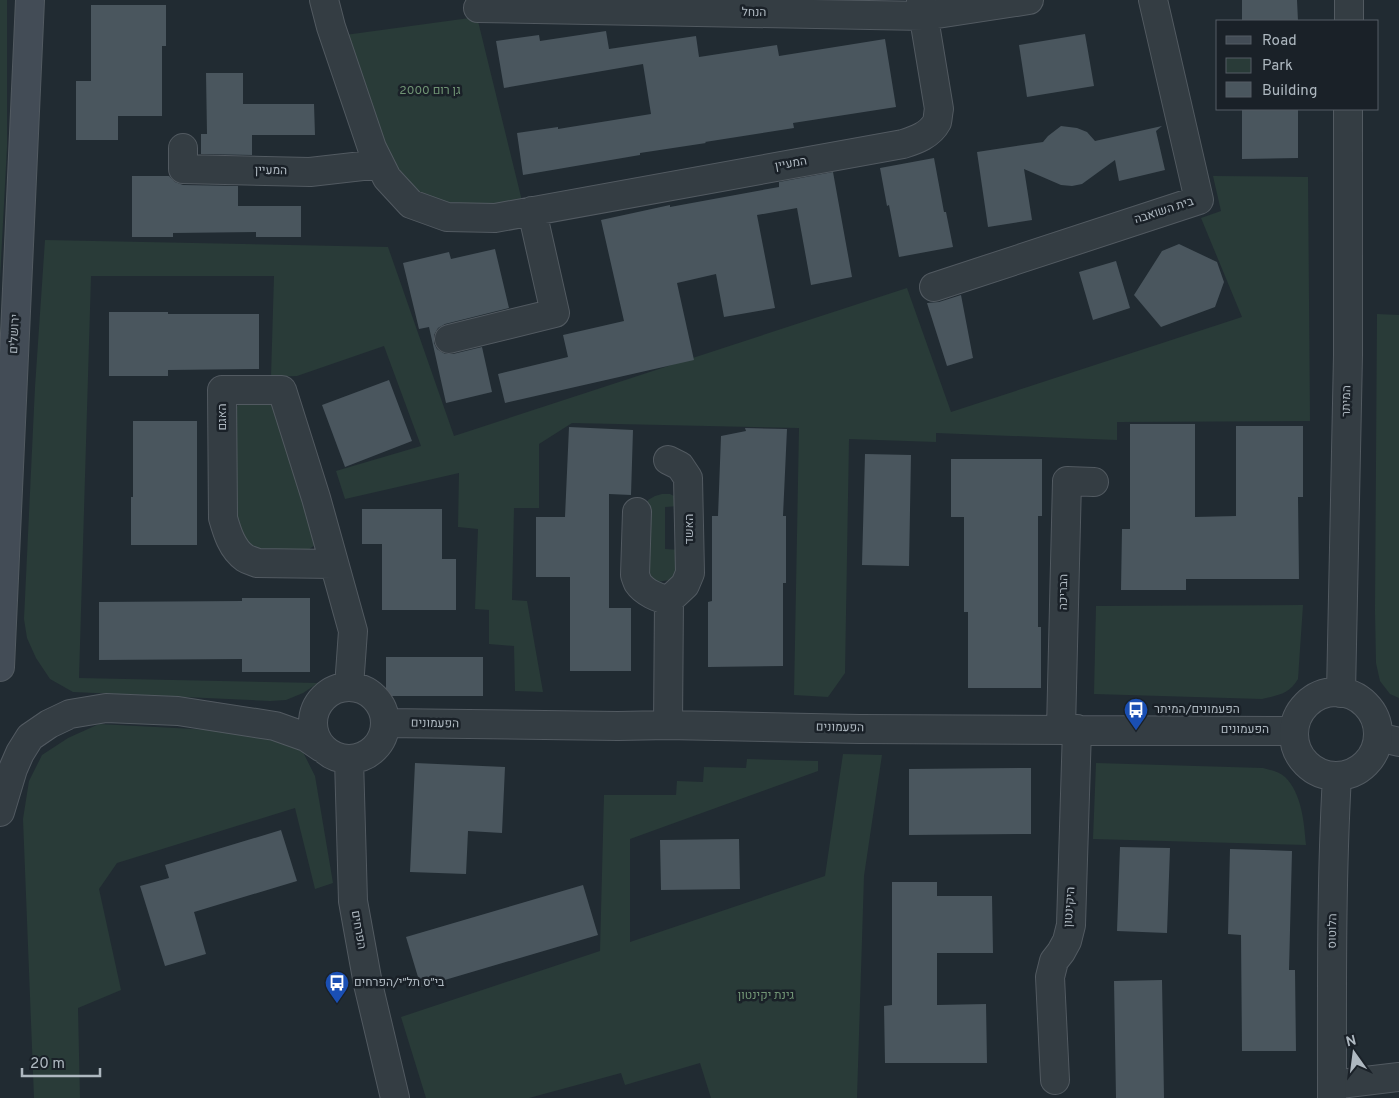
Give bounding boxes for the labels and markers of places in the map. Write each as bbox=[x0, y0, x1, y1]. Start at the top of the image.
bus stop icon: הפעמונים/המיתר bbox=[1123, 697, 1149, 731]
place label: הפעמונים/המיתר bbox=[1154, 702, 1240, 718]
bus stop icon: בי״ס תל״י/הפרחים bbox=[324, 970, 350, 1004]
place label: בי״ס תל״י/הפרחים bbox=[354, 975, 445, 991]

